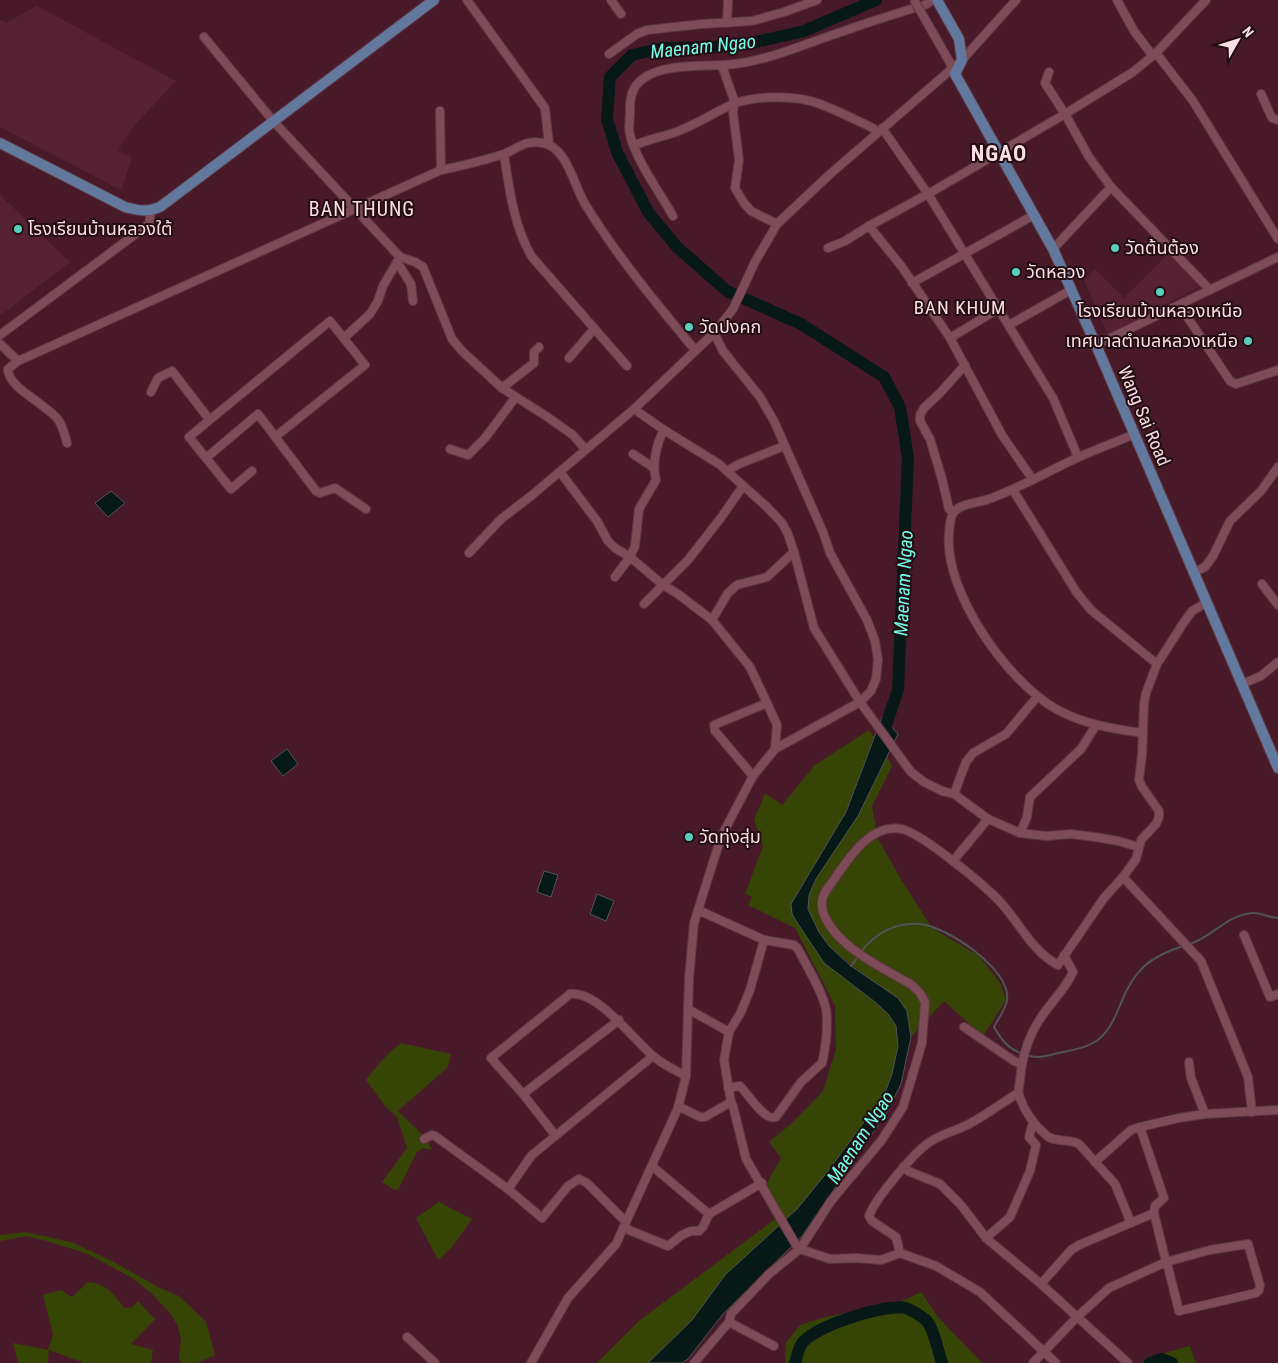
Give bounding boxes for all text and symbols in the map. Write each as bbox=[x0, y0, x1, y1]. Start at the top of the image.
north arrow bbox=[1213, 15, 1263, 65]
text: N bbox=[1239, 23, 1257, 40]
water label: Maenam Ngao bbox=[649, 30, 757, 63]
district label: NGAO bbox=[971, 141, 1027, 166]
district label: BAN THUNG bbox=[309, 197, 415, 221]
place label: โรงเรียนบ้านหลวงใต้ bbox=[28, 218, 173, 239]
marker: โรงเรียนบ้านหลวงใต้ bbox=[12, 223, 24, 235]
place label: วัดต้นต้อง bbox=[1125, 237, 1199, 258]
marker: วัดต้นต้อง bbox=[1109, 242, 1121, 254]
place label: วัดหลวง bbox=[1026, 261, 1085, 282]
marker: วัดหลวง bbox=[1010, 266, 1022, 278]
marker: โรงเรียนบ้านหลวงเหนือ bbox=[1154, 286, 1166, 298]
district label: BAN KHUM bbox=[914, 296, 1006, 319]
place label: โรงเรียนบ้านหลวงเหนือ bbox=[1077, 300, 1243, 321]
place label: วัดปงคก bbox=[699, 316, 761, 337]
marker: วัดปงคก bbox=[683, 321, 695, 333]
place label: เทศบาลตำบลหลวงเหนือ bbox=[1065, 330, 1238, 351]
marker: เทศบาลตำบลหลวงเหนือ bbox=[1242, 335, 1254, 347]
street label: Wang Sai Road bbox=[1114, 363, 1175, 469]
water label: Maenam Ngao bbox=[889, 530, 918, 637]
place label: วัดทุ่งสุ่ม bbox=[699, 826, 761, 848]
marker: วัดทุ่งสุ่ม bbox=[683, 831, 695, 843]
water label: Maenam Ngao bbox=[822, 1087, 899, 1188]

